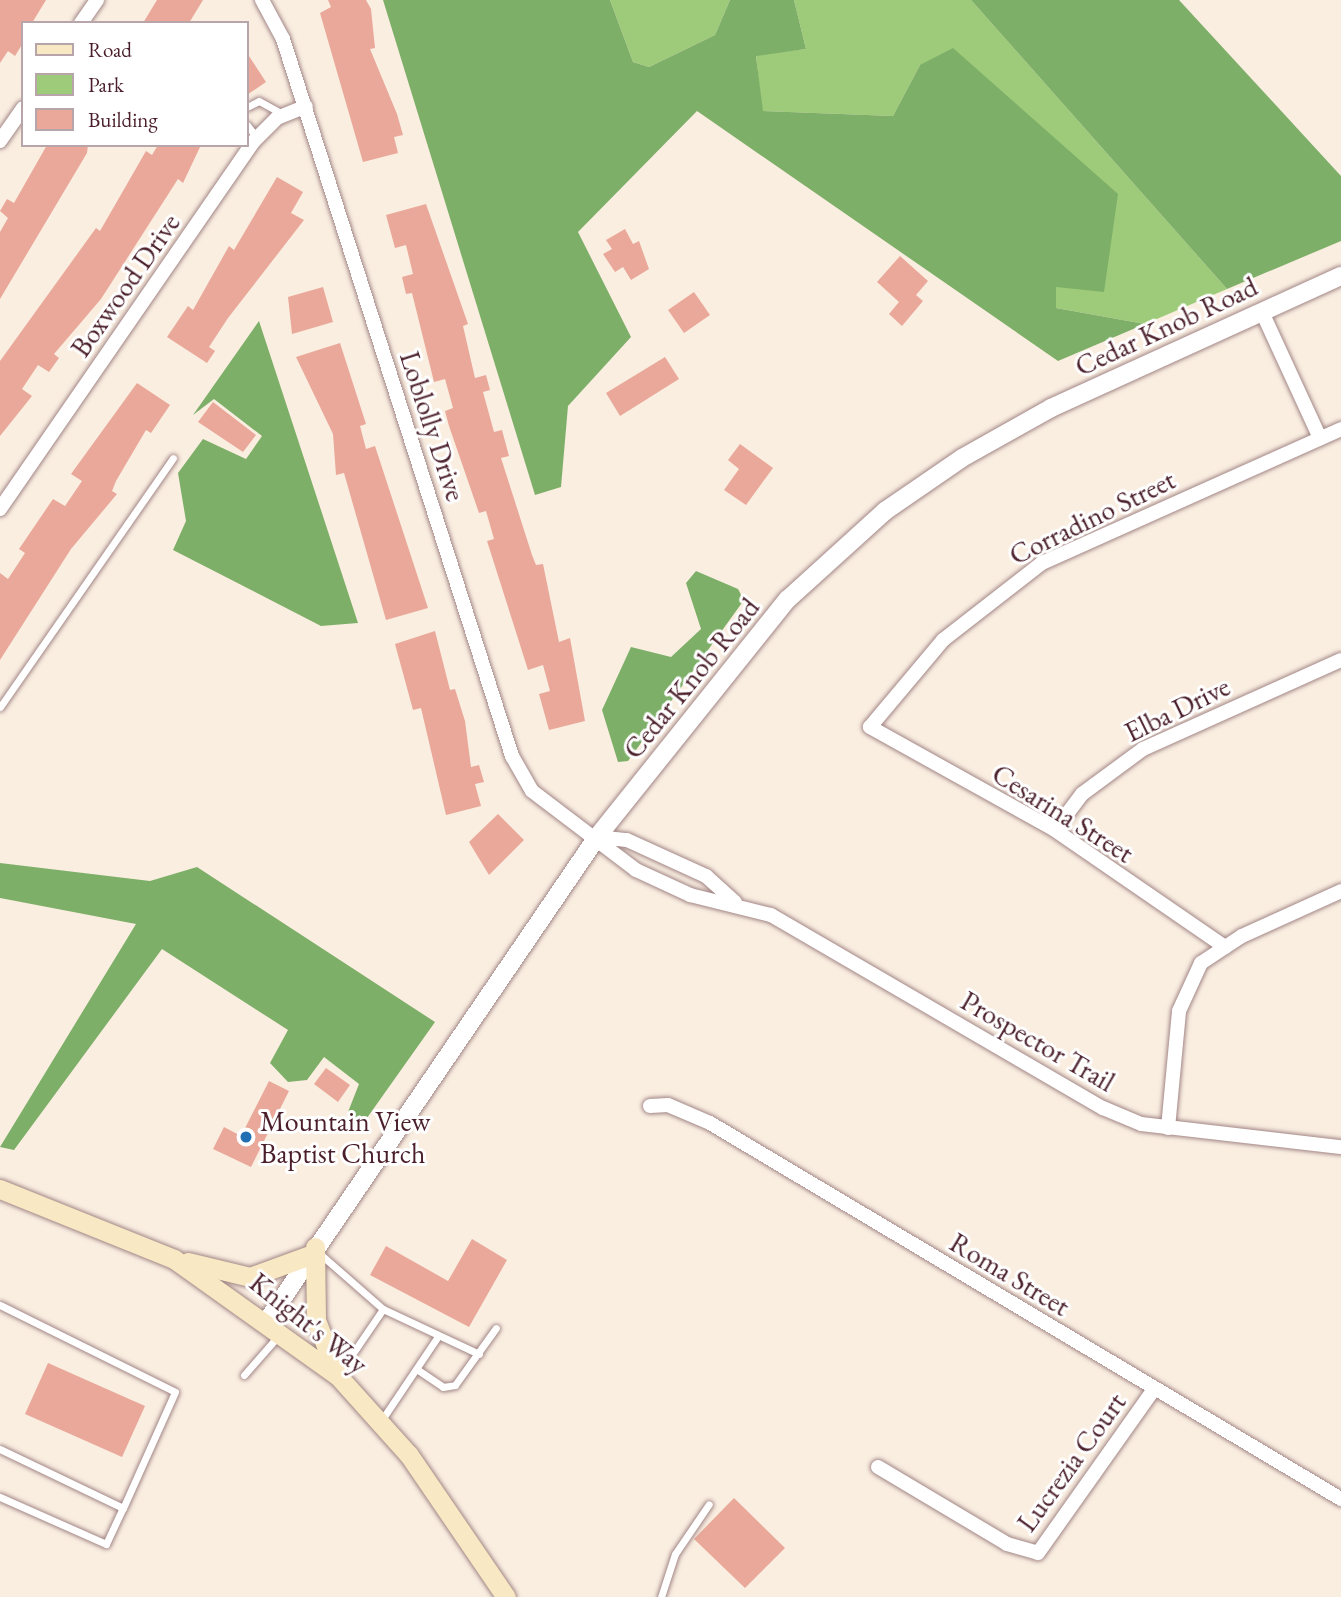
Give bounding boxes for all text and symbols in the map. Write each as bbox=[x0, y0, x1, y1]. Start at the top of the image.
legend bbox=[21, 21, 248, 147]
text: Road bbox=[88, 36, 132, 63]
text: Park bbox=[88, 71, 124, 98]
text: Building bbox=[88, 106, 158, 133]
street label: Boxwood Drive bbox=[63, 207, 187, 363]
street label: Cedar Knob Road bbox=[1070, 269, 1262, 383]
street label: Loblolly Drive bbox=[393, 347, 473, 505]
street label: Corradino Street bbox=[1004, 462, 1180, 572]
street label: Cedar Knob Road bbox=[616, 591, 766, 765]
street label: Elba Drive bbox=[1119, 669, 1235, 749]
street label: Cesarina Street bbox=[986, 756, 1140, 870]
street label: Prospector Trail bbox=[955, 983, 1121, 1099]
place label: Mountain View Baptist Church bbox=[260, 1104, 430, 1170]
marker: Mountain View Baptist Church bbox=[238, 1129, 254, 1145]
street label: Roma Street bbox=[944, 1225, 1076, 1323]
street label: Knight's Way bbox=[243, 1265, 375, 1381]
street label: Lucrezia Court bbox=[1009, 1386, 1133, 1538]

